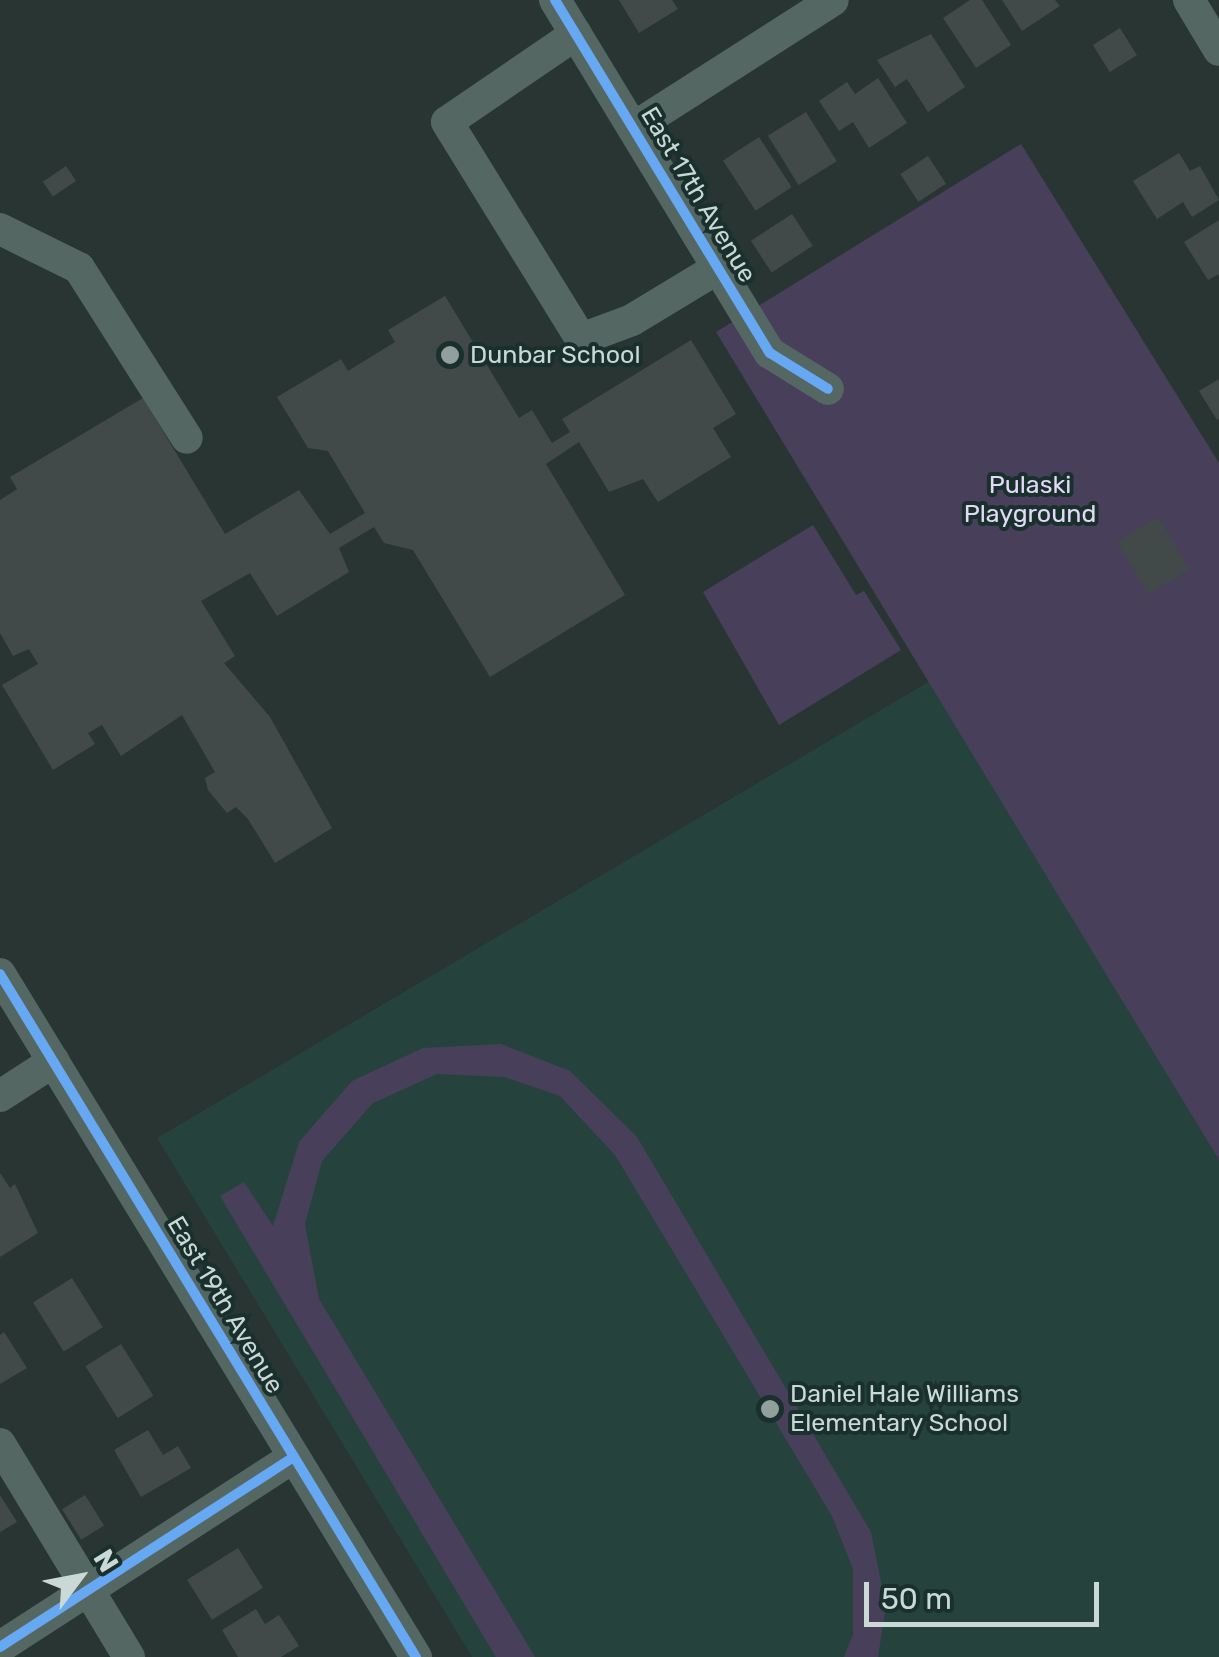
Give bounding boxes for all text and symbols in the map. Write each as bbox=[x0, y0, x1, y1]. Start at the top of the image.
street label: East 17th Avenue bbox=[634, 102, 762, 288]
place label: Dunbar School bbox=[470, 340, 641, 370]
marker: Dunbar School bbox=[439, 344, 461, 366]
park label: Pulaski Playground bbox=[964, 471, 1096, 530]
street label: East 19th Avenue bbox=[160, 1211, 290, 1399]
place label: Daniel Hale Williams Elementary School bbox=[790, 1380, 1019, 1439]
marker: Daniel Hale Williams Elementary School bbox=[759, 1398, 781, 1420]
north arrow bbox=[30, 1527, 130, 1627]
text: N bbox=[87, 1544, 125, 1578]
scale bar bbox=[869, 1562, 1104, 1624]
text: 50 m bbox=[881, 1581, 952, 1617]

